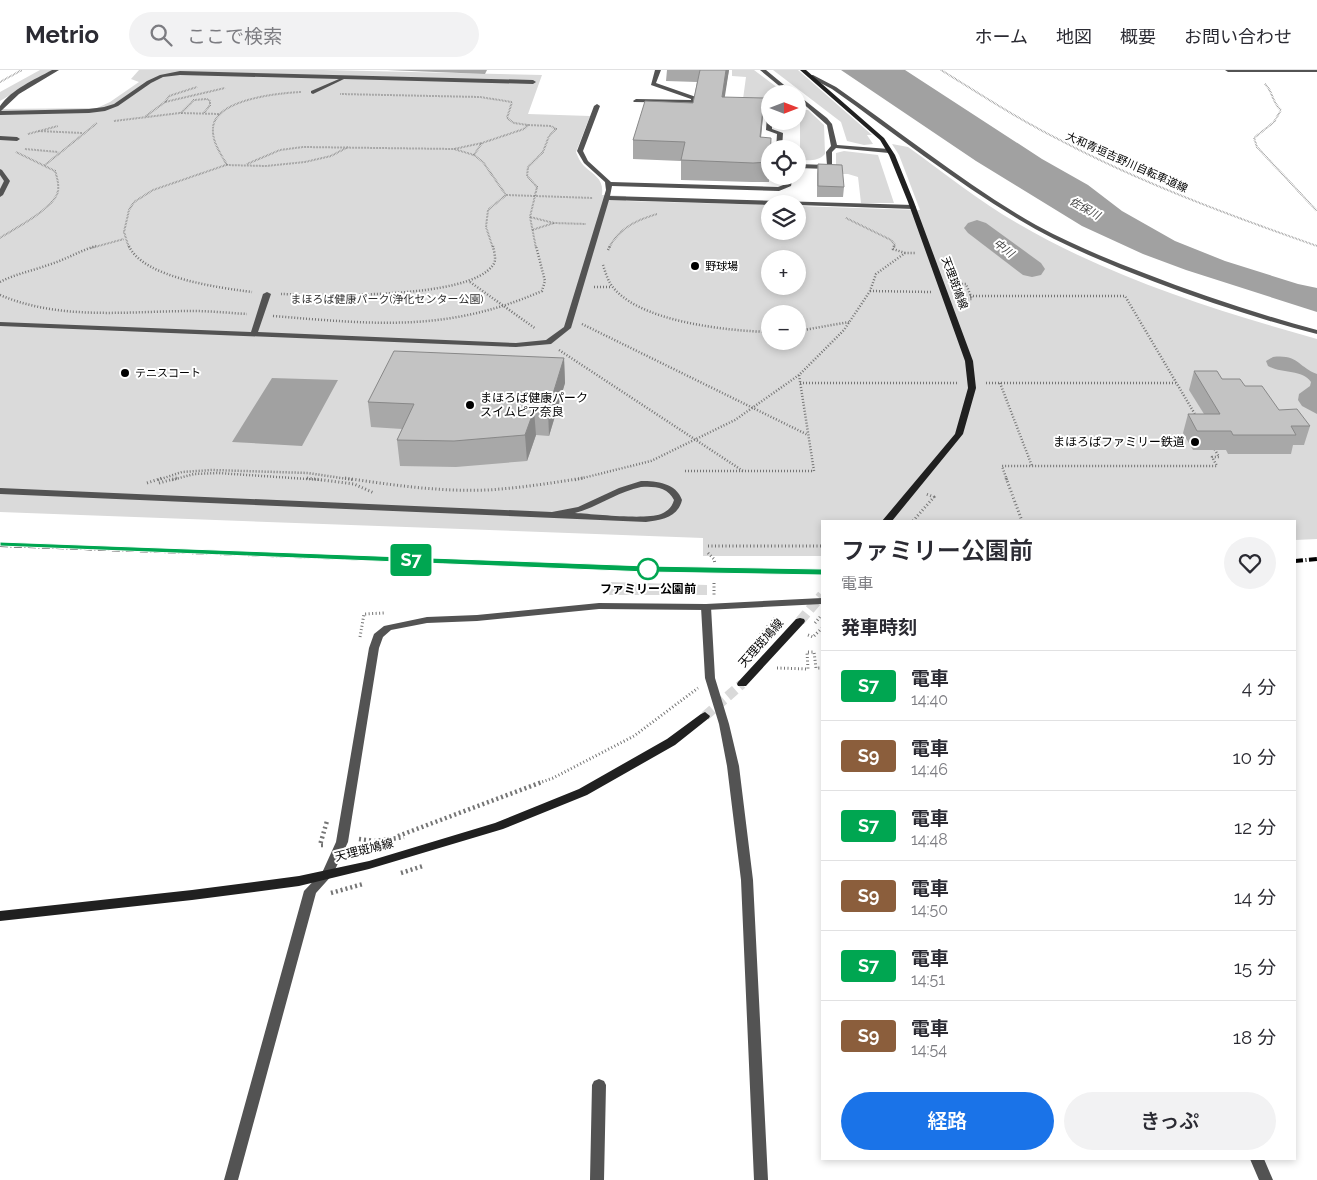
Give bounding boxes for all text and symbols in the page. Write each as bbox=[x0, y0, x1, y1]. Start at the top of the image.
search box bbox=[129, 12, 479, 57]
text: Metrio bbox=[25, 20, 99, 49]
icon: search bbox=[147, 21, 175, 49]
text: ここで検索 bbox=[187, 25, 282, 47]
text: ホーム bbox=[975, 26, 1028, 47]
text: 地図 bbox=[1056, 26, 1092, 47]
text: 概要 bbox=[1120, 26, 1156, 47]
text: お問い合わせ bbox=[1184, 26, 1292, 47]
north arrow bbox=[761, 85, 806, 130]
map controls bbox=[761, 85, 806, 350]
street label: 大和青垣吉野川自転車道線 bbox=[1064, 130, 1190, 195]
button: locate bbox=[761, 140, 806, 185]
button: layers bbox=[761, 195, 806, 240]
water label: 佐保川 bbox=[1067, 195, 1103, 223]
water label: 中川 bbox=[991, 237, 1017, 261]
button: + bbox=[761, 250, 806, 295]
street label: 天理斑鳩線 bbox=[939, 255, 970, 311]
marker: 野球場 bbox=[689, 260, 701, 272]
place label: 野球場 bbox=[705, 260, 738, 273]
park label: まほろば健康パーク(浄化センター公園) bbox=[291, 293, 484, 306]
button: − bbox=[761, 305, 806, 350]
marker: テニスコート bbox=[119, 367, 131, 379]
place label: テニスコート bbox=[135, 367, 201, 380]
place label: まほろば健康パーク スイムピア奈良 bbox=[480, 391, 588, 419]
marker: まほろば健康パーク スイムピア奈良 bbox=[464, 399, 476, 411]
place label: まほろばファミリー鉄道 bbox=[1053, 435, 1185, 449]
marker: まほろばファミリー鉄道 bbox=[1189, 436, 1201, 448]
text: ファミリー公園前 bbox=[841, 536, 1033, 565]
button: heart bbox=[1224, 537, 1276, 589]
line badge: S7 bbox=[388, 544, 434, 576]
text: S7 bbox=[400, 549, 422, 570]
marker: ファミリー公園前 bbox=[637, 558, 659, 580]
text: 電車 bbox=[841, 574, 873, 593]
place label: ファミリー公園前 bbox=[600, 582, 696, 596]
street label: 天理斑鳩線 bbox=[736, 616, 786, 670]
text: 発車時刻 bbox=[841, 616, 917, 638]
text: 電車 bbox=[911, 667, 949, 689]
text: S7 bbox=[858, 675, 879, 696]
text: 4 分 bbox=[1242, 676, 1276, 698]
text: 14:40 bbox=[911, 690, 948, 709]
text: 電車 bbox=[911, 737, 949, 759]
text: S9 bbox=[858, 745, 879, 766]
text: 10 分 bbox=[1232, 746, 1276, 768]
text: 14:46 bbox=[911, 760, 948, 779]
text: 電車 bbox=[911, 807, 949, 829]
text: S7 bbox=[858, 815, 879, 836]
text: 12 分 bbox=[1234, 816, 1276, 838]
text: 14:48 bbox=[911, 830, 948, 849]
street label: 天理斑鳩線 bbox=[333, 836, 395, 864]
text: 電車 bbox=[911, 877, 949, 899]
text: S9 bbox=[858, 885, 879, 906]
text: 14 分 bbox=[1234, 886, 1276, 908]
text: 14:50 bbox=[911, 900, 948, 919]
text: 電車 bbox=[911, 947, 949, 969]
text: S7 bbox=[858, 955, 879, 976]
text: 15 分 bbox=[1234, 956, 1276, 978]
text: 14:51 bbox=[911, 970, 945, 989]
text: 電車 bbox=[911, 1017, 949, 1039]
text: S9 bbox=[858, 1025, 879, 1046]
text: 18 分 bbox=[1233, 1026, 1276, 1048]
text: 14:54 bbox=[911, 1040, 947, 1059]
button: 経路 bbox=[841, 1092, 1054, 1150]
button: きっぷ bbox=[1064, 1092, 1276, 1150]

